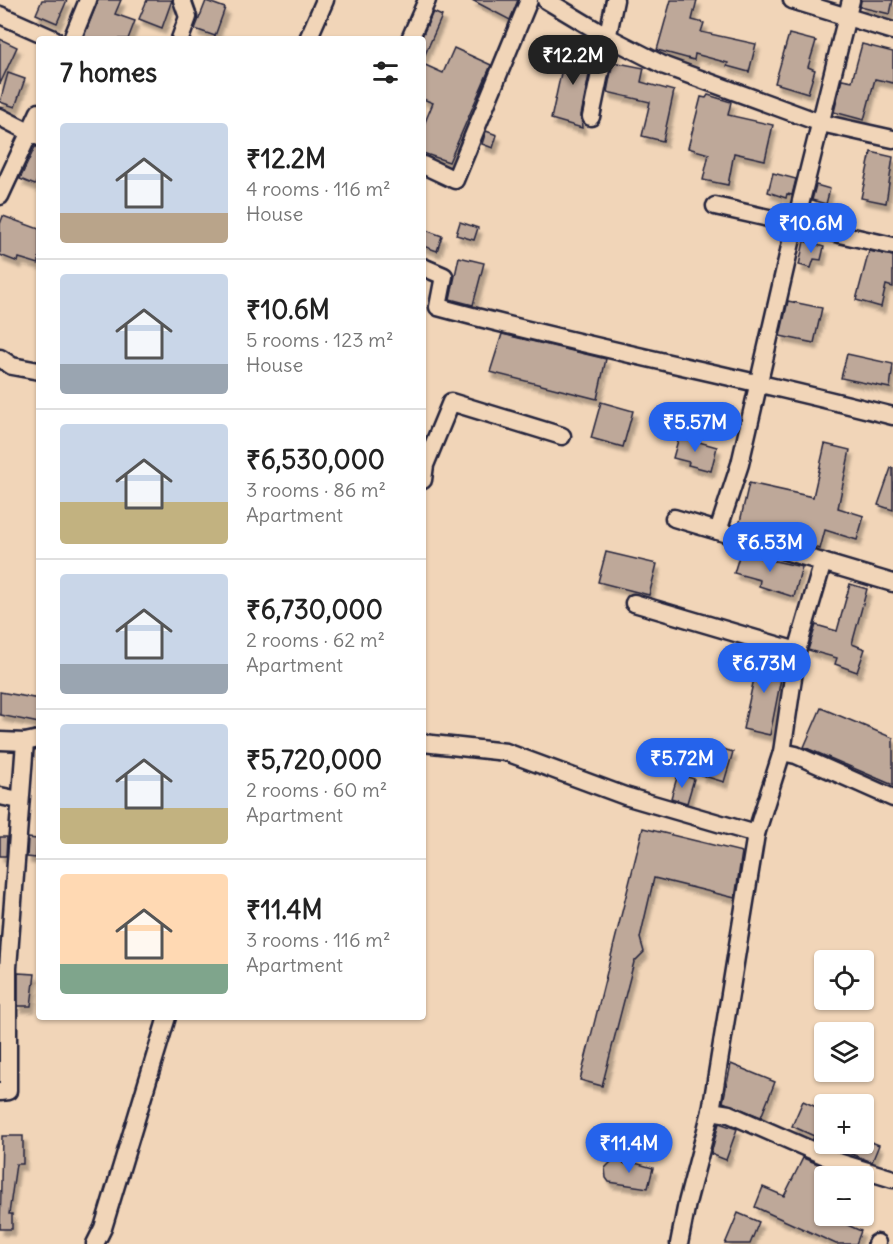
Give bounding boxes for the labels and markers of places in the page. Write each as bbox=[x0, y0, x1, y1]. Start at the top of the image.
pin: ₹12.2M bbox=[524, 35, 622, 86]
pin: ₹10.6M bbox=[762, 203, 860, 254]
pin: ₹5.57M bbox=[646, 402, 744, 453]
pin: ₹6.53M bbox=[721, 522, 819, 573]
pin: ₹6.73M bbox=[715, 643, 813, 694]
pin: ₹5.72M bbox=[633, 738, 731, 789]
pin: ₹11.4M bbox=[580, 1123, 678, 1174]

